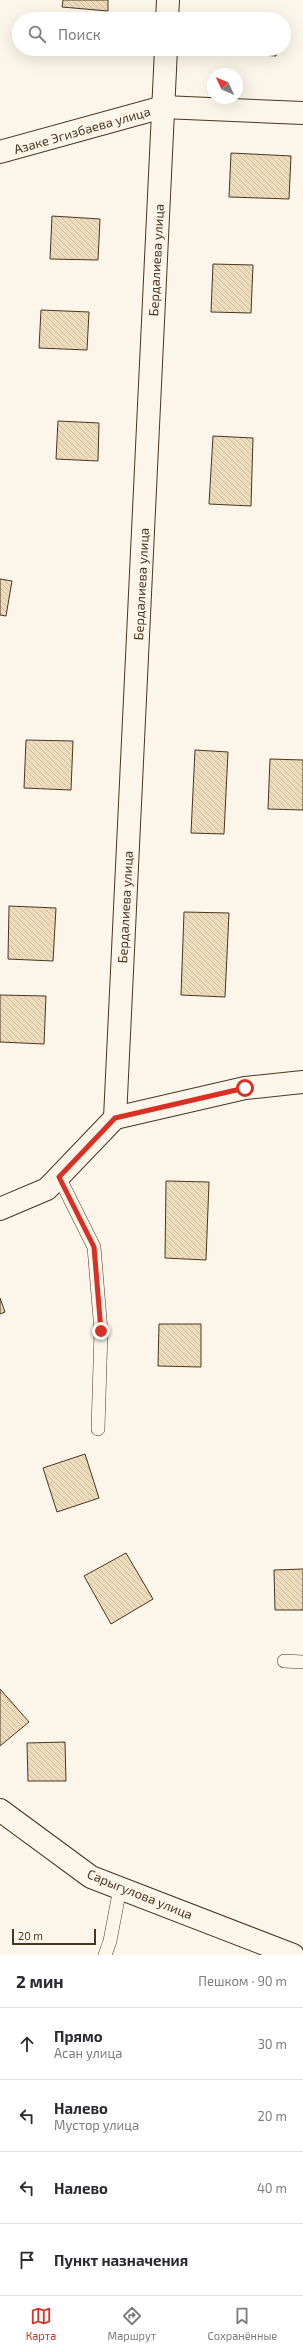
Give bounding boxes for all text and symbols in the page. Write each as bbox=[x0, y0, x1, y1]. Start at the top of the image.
search box bbox=[12, 12, 291, 56]
icon: search bbox=[26, 23, 48, 45]
text: Поиск bbox=[58, 25, 101, 43]
north arrow bbox=[207, 68, 243, 104]
street label: Азаке Эгизбаева улица bbox=[12, 103, 152, 157]
street label: Бердалиева улица bbox=[145, 203, 167, 317]
street label: Бердалиева улица bbox=[130, 527, 152, 641]
street label: Бердалиева улица bbox=[114, 850, 136, 964]
route start bbox=[236, 1079, 254, 1097]
route end bbox=[92, 1322, 110, 1340]
street label: Сарыгулова улица bbox=[85, 1866, 195, 1922]
scale bar bbox=[12, 1927, 96, 1946]
text: 20 m bbox=[18, 1929, 43, 1942]
text: 2 мин bbox=[16, 1971, 64, 1991]
text: Пешком · 90 m bbox=[198, 1973, 287, 1989]
text: Прямо bbox=[54, 2027, 103, 2045]
icon: ahead bbox=[16, 2033, 38, 2055]
text: 30 m bbox=[258, 2036, 287, 2052]
text: Асан улица bbox=[54, 2045, 122, 2061]
text: Налево bbox=[54, 2099, 108, 2117]
icon: left bbox=[16, 2105, 38, 2127]
text: 20 m bbox=[258, 2108, 287, 2124]
text: Мустор улица bbox=[54, 2117, 139, 2133]
icon: left bbox=[16, 2177, 38, 2199]
text: Налево bbox=[54, 2179, 108, 2197]
text: 40 m bbox=[257, 2180, 287, 2196]
icon: arrive bbox=[16, 2249, 38, 2271]
text: Пункт назначения bbox=[54, 2251, 188, 2269]
tab: Карта bbox=[26, 2305, 56, 2342]
tab: Маршрут bbox=[108, 2305, 156, 2342]
tab: Сохранённые bbox=[208, 2305, 277, 2342]

